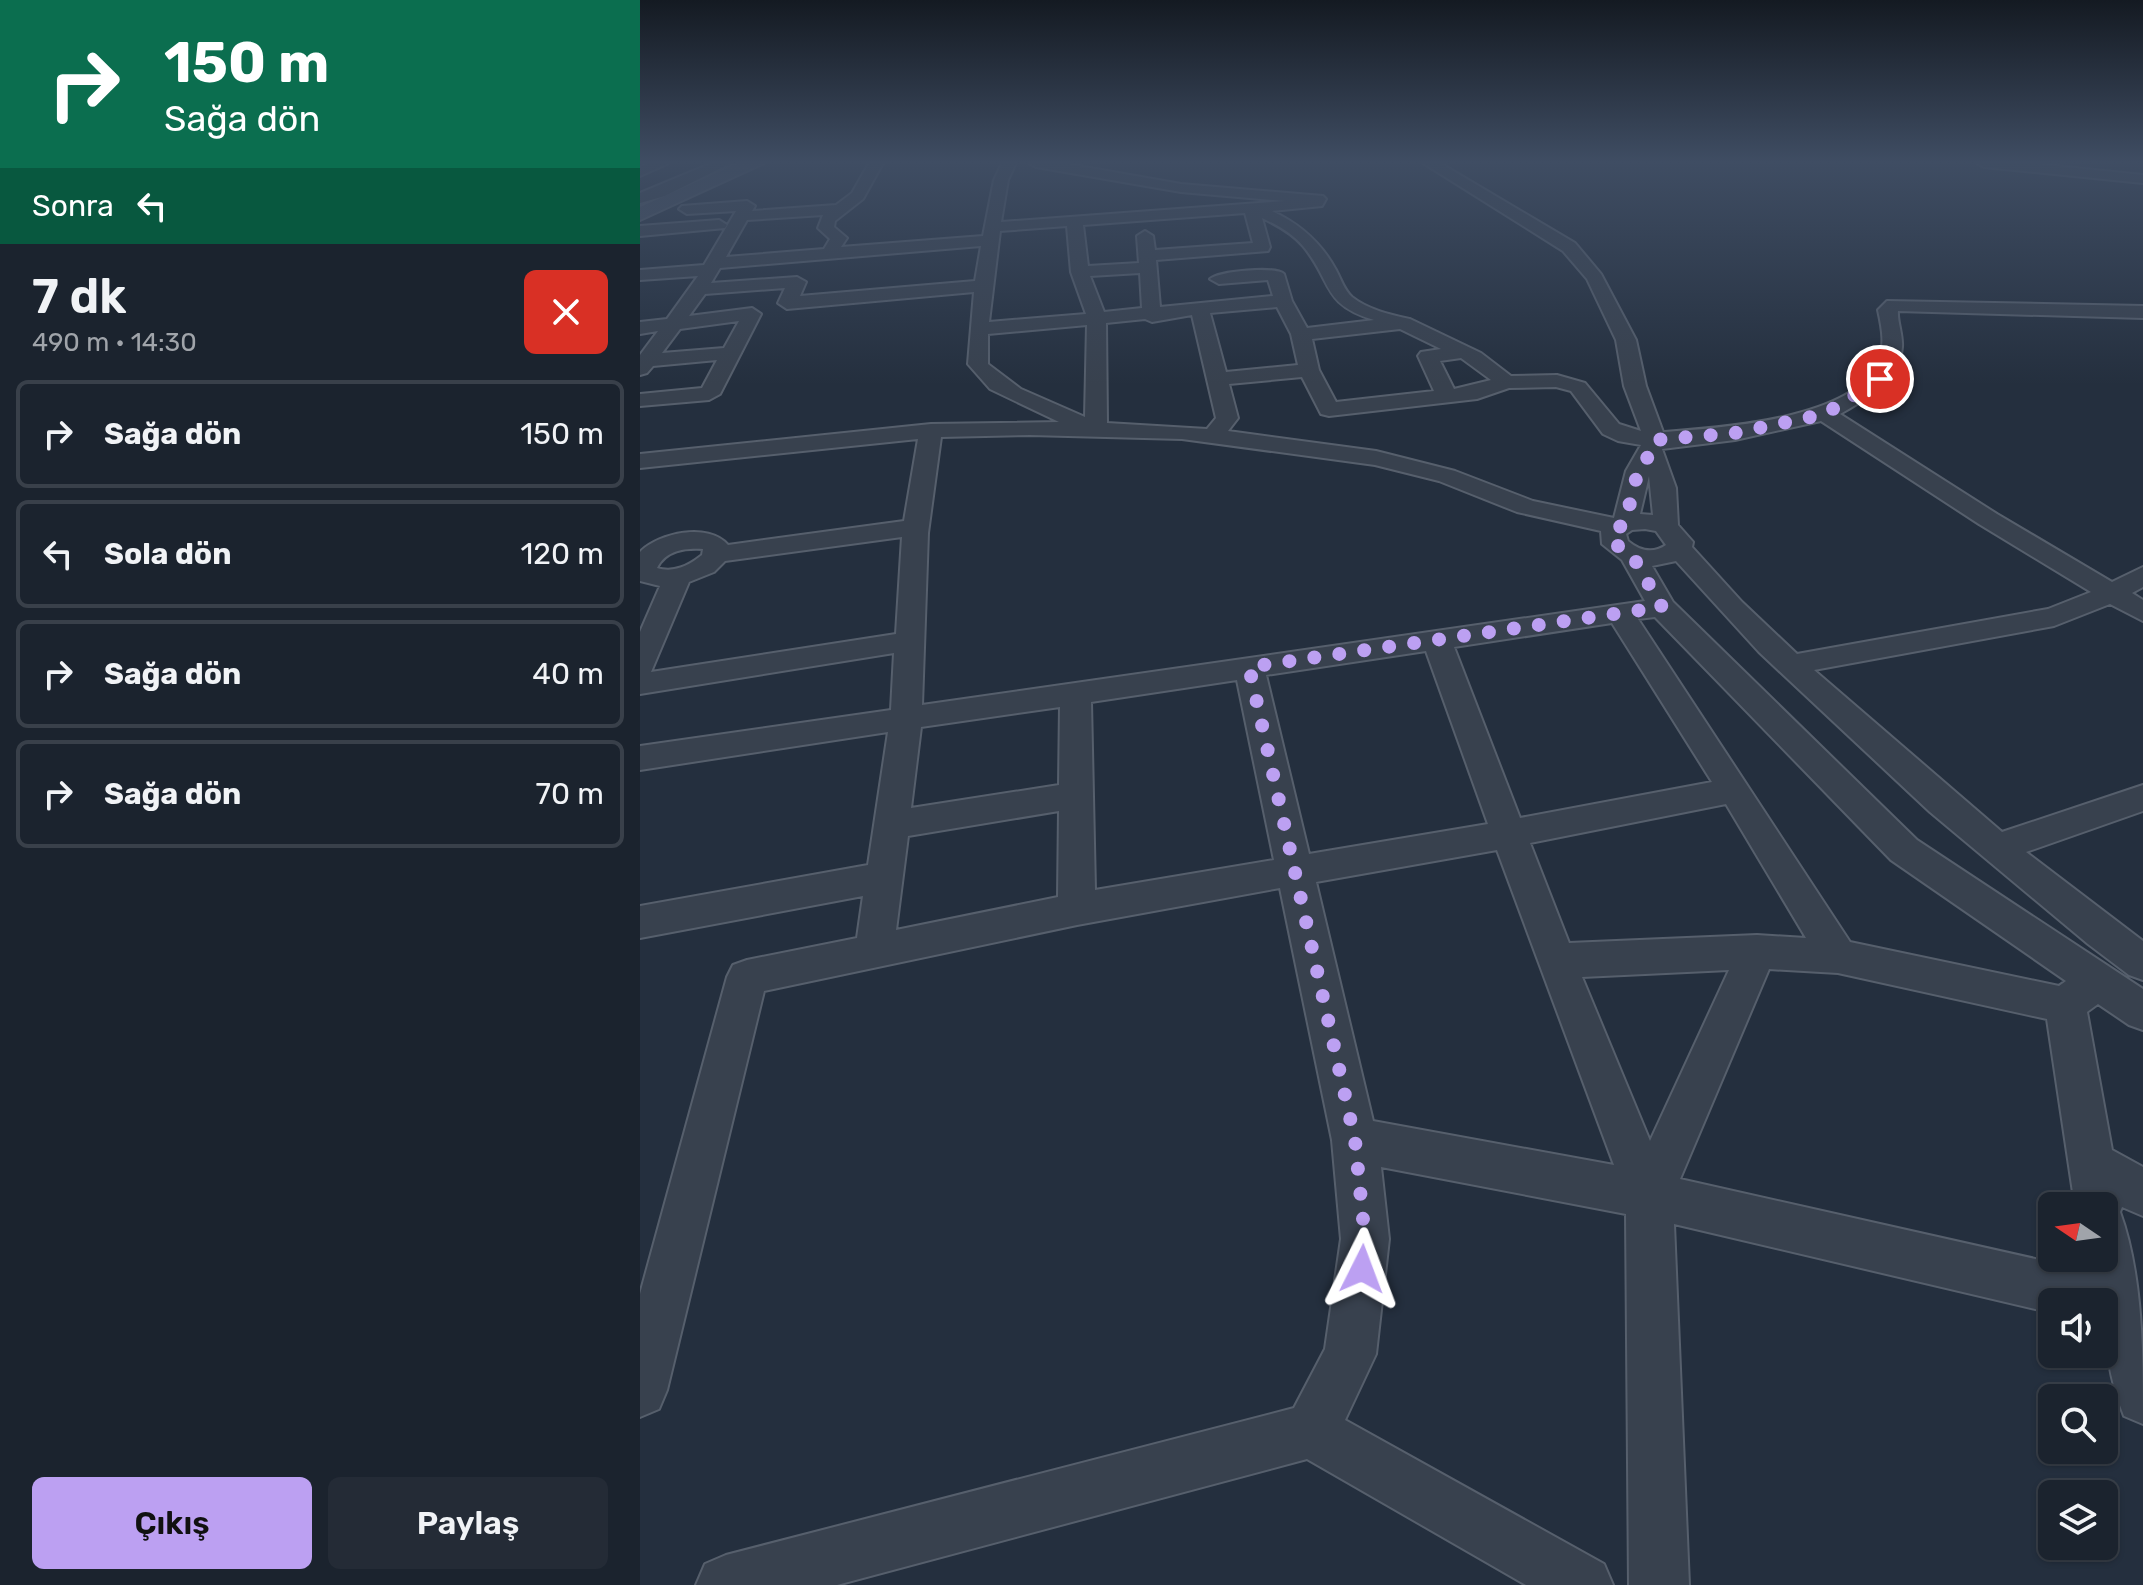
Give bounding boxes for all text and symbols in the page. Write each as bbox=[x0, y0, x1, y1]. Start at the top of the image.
text: 150 m bbox=[164, 30, 329, 96]
icon: right bbox=[32, 32, 136, 136]
text: Sağa dön bbox=[164, 97, 320, 140]
icon: left bbox=[130, 184, 174, 228]
text: Sonra bbox=[32, 188, 114, 224]
text: 7 dk bbox=[32, 268, 126, 325]
button: close bbox=[524, 270, 608, 354]
text: 490 m · 14:30 bbox=[32, 327, 197, 358]
pin bbox=[1846, 345, 1914, 413]
icon: arrive bbox=[1858, 357, 1902, 401]
icon: right bbox=[36, 412, 80, 456]
text: Sağa dön bbox=[104, 416, 241, 452]
text: 150 m bbox=[520, 416, 604, 452]
icon: left bbox=[36, 532, 80, 576]
text: Sola dön bbox=[104, 536, 231, 572]
text: 120 m bbox=[520, 536, 604, 572]
icon: right bbox=[36, 652, 80, 696]
text: Sağa dön bbox=[104, 656, 241, 692]
text: 40 m bbox=[532, 656, 604, 692]
icon: right bbox=[36, 772, 80, 816]
text: Sağa dön bbox=[104, 776, 241, 812]
text: 70 m bbox=[536, 776, 604, 812]
north arrow bbox=[2038, 1192, 2118, 1272]
map controls bbox=[2038, 1192, 2118, 1560]
position arrow bbox=[1320, 1227, 1404, 1311]
button: sound bbox=[2038, 1288, 2118, 1368]
button: search bbox=[2038, 1384, 2118, 1464]
button: Çıkış bbox=[32, 1477, 312, 1569]
button: Paylaş bbox=[328, 1477, 608, 1569]
button: layers bbox=[2038, 1480, 2118, 1560]

